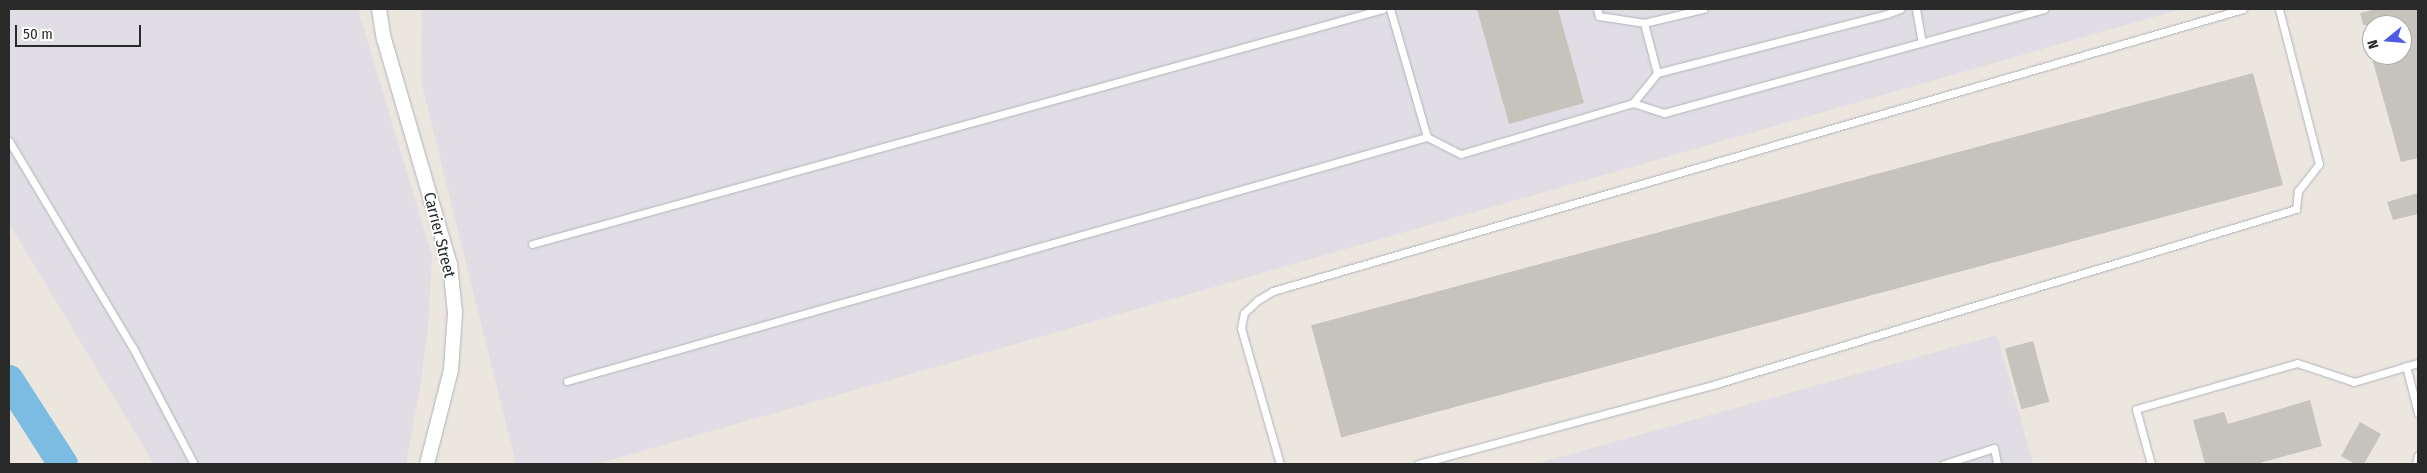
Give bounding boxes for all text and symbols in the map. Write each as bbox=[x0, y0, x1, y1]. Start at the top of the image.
scale bar bbox=[18, 15, 144, 47]
north arrow bbox=[2362, 15, 2412, 65]
text: 50 m bbox=[23, 25, 53, 43]
text: N bbox=[2364, 38, 2382, 51]
street label: Carrier Street bbox=[419, 190, 459, 280]

